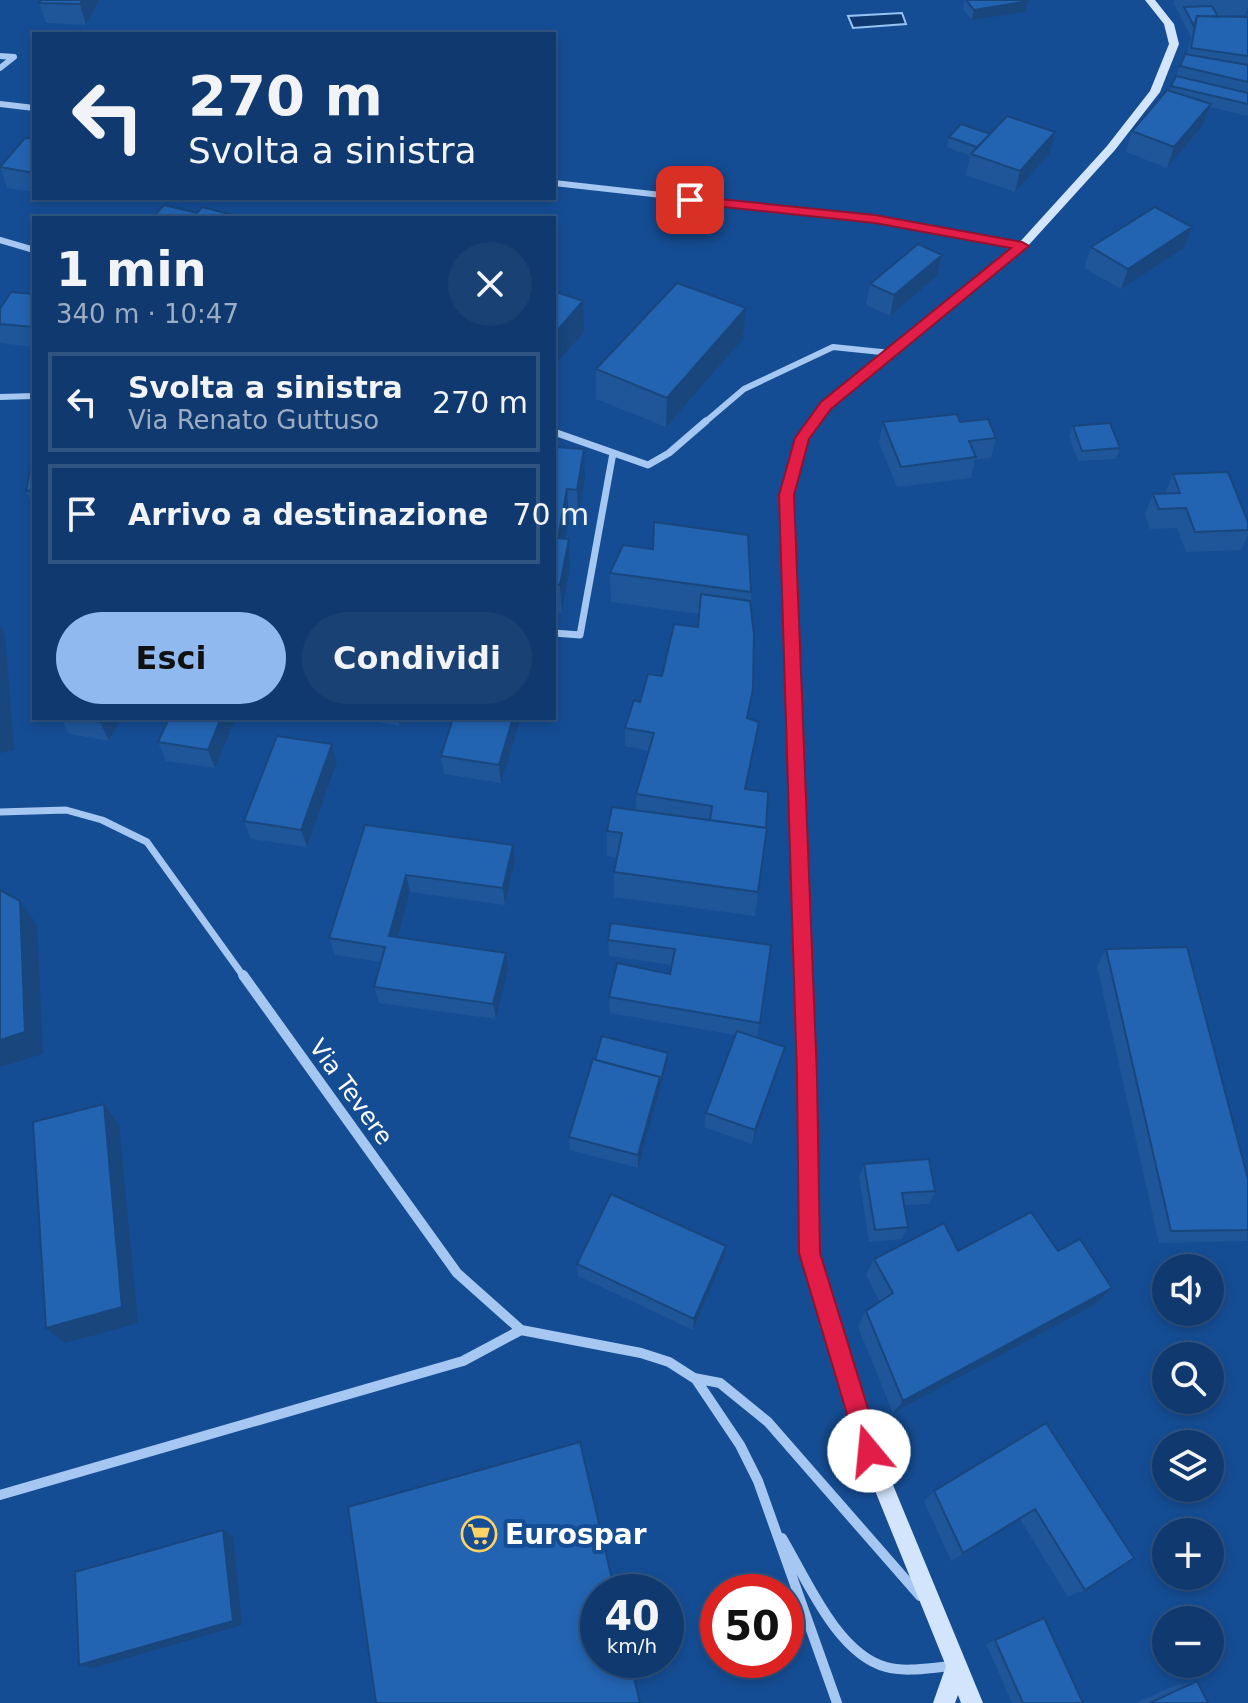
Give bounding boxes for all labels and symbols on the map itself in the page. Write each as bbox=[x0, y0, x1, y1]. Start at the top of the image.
pin bbox=[656, 166, 724, 234]
street label: Via Tevere bbox=[303, 1034, 399, 1150]
position arrow bbox=[827, 1409, 911, 1493]
supermarket icon: Eurospar bbox=[460, 1515, 498, 1553]
place label: Eurospar bbox=[505, 1518, 647, 1551]
speed limit sign: 50 bbox=[700, 1574, 804, 1678]

